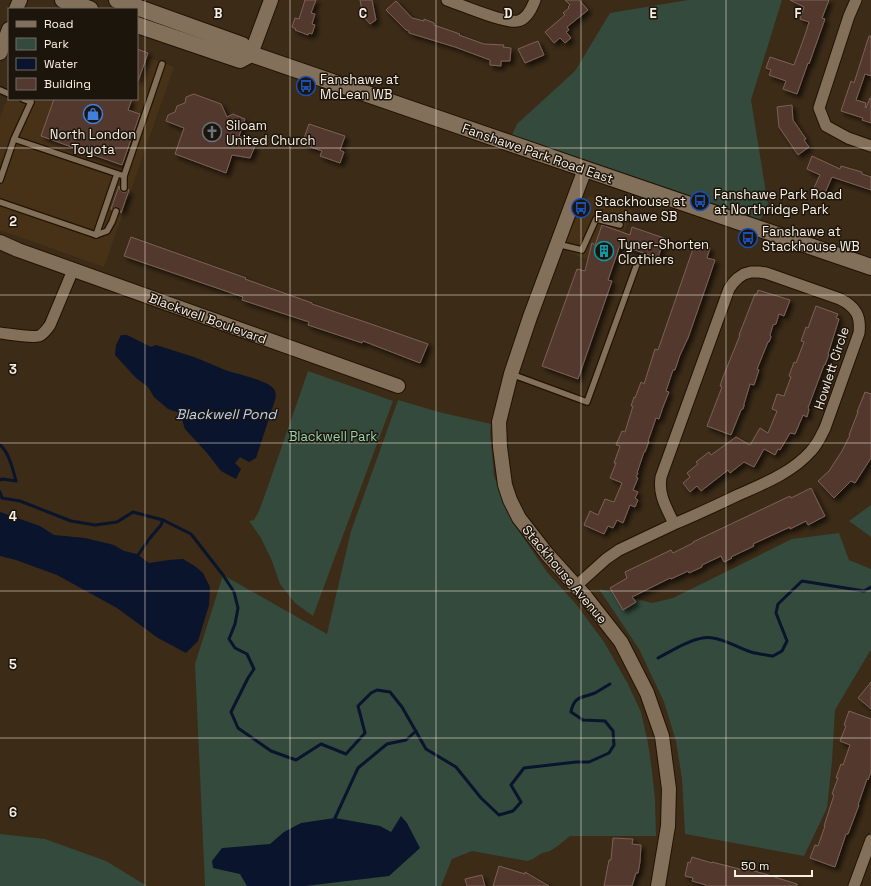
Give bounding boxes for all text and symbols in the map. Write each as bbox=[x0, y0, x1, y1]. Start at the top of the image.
text: B bbox=[214, 5, 223, 22]
text: C bbox=[359, 5, 367, 22]
text: D bbox=[504, 5, 513, 22]
text: E bbox=[649, 5, 657, 22]
text: F bbox=[795, 5, 802, 22]
legend bbox=[8, 8, 138, 100]
text: Road bbox=[44, 16, 73, 32]
text: Park bbox=[44, 36, 69, 52]
text: Water bbox=[44, 56, 78, 72]
place label: Fanshawe at McLean WB bbox=[320, 71, 399, 103]
bus stop icon: Fanshawe at McLean WB bbox=[295, 75, 317, 97]
text: Building bbox=[44, 76, 91, 92]
shop icon: North London Toyota bbox=[82, 103, 104, 125]
place label: Siloam United Church bbox=[226, 117, 316, 149]
street label: Fanshawe Park Road East bbox=[460, 120, 616, 187]
church icon: Siloam United Church bbox=[201, 121, 223, 143]
place label: North London Toyota bbox=[50, 126, 136, 158]
place label: Fanshawe Park Road at Northridge Park bbox=[714, 186, 842, 218]
bus stop icon: Fanshawe Park Road at Northridge Park bbox=[689, 190, 711, 212]
place label: Stackhouse at Fanshawe SB bbox=[595, 193, 686, 225]
bus stop icon: Stackhouse at Fanshawe SB bbox=[570, 197, 592, 219]
text: 2 bbox=[9, 213, 17, 230]
place label: Fanshawe at Stackhouse WB bbox=[762, 223, 860, 255]
bus stop icon: Fanshawe at Stackhouse WB bbox=[737, 227, 759, 249]
place label: Tyner-Shorten Clothiers bbox=[618, 236, 709, 268]
building icon: Tyner-Shorten Clothiers bbox=[593, 240, 615, 262]
street label: Blackwell Boulevard bbox=[147, 289, 269, 348]
street label: Howlett Circle bbox=[810, 325, 853, 412]
text: 3 bbox=[9, 361, 17, 378]
water label: Blackwell Pond bbox=[176, 405, 278, 423]
park label: Blackwell Park bbox=[289, 428, 377, 445]
text: 4 bbox=[9, 508, 17, 525]
street label: Stackhouse Avenue bbox=[518, 522, 611, 627]
text: 5 bbox=[9, 656, 17, 673]
text: 6 bbox=[9, 804, 17, 821]
scale bar bbox=[735, 852, 812, 878]
text: 50 m bbox=[741, 858, 769, 874]

